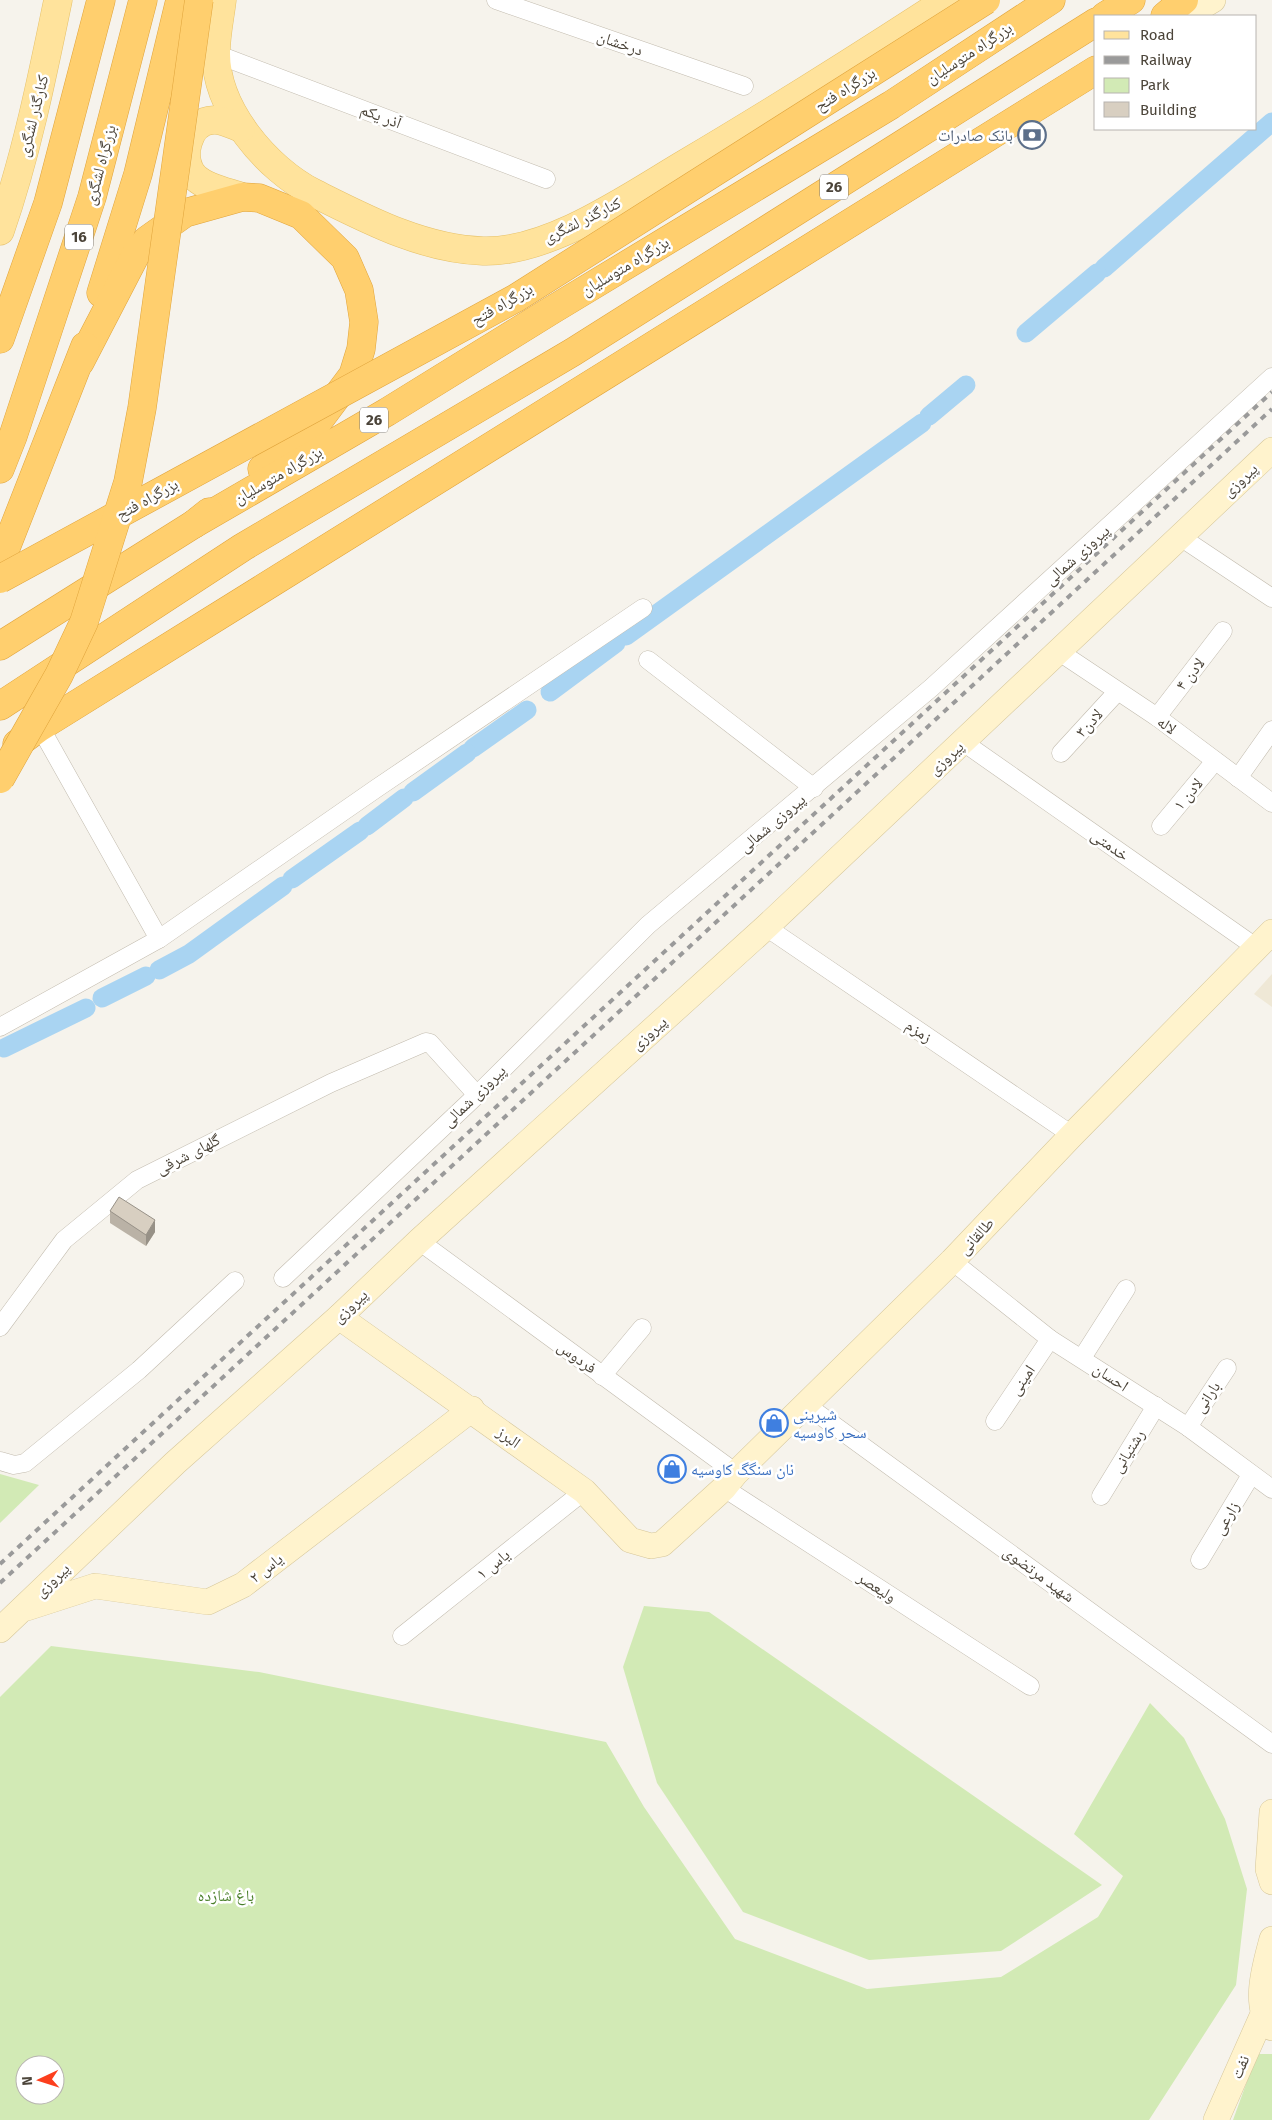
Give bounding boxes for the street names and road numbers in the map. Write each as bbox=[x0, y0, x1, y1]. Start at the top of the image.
street label: بزرگراه متوسلیان bbox=[922, 18, 1016, 89]
street label: درخشان bbox=[594, 26, 645, 61]
street label: بزرگراه فتح bbox=[811, 63, 879, 116]
street label: کنارگذر لشگری bbox=[14, 73, 53, 159]
street label: آذر یکم bbox=[358, 100, 405, 134]
street label: بزرگراه لشگری bbox=[80, 123, 121, 208]
road number: 26 bbox=[820, 174, 848, 200]
street label: کنارگذر لشگری bbox=[540, 193, 625, 248]
road number: 16 bbox=[65, 224, 93, 250]
street label: بزرگراه متوسلیان bbox=[578, 232, 673, 300]
street label: بزرگراه فتح bbox=[468, 279, 537, 330]
road number: 26 bbox=[360, 408, 388, 432]
street label: بزرگراه متوسلیان bbox=[230, 442, 326, 509]
street label: پیروزی bbox=[1218, 459, 1262, 502]
street label: بزرگراه فتح bbox=[113, 474, 182, 525]
street label: پیروزی شمالی bbox=[1041, 521, 1114, 590]
street label: لادن ۴ bbox=[1172, 654, 1209, 695]
street label: لادن۳ bbox=[1071, 705, 1107, 742]
street label: لاله bbox=[1154, 712, 1180, 738]
street label: پیروزی bbox=[924, 737, 968, 780]
street label: لادن ۱ bbox=[1169, 774, 1208, 814]
street label: پیروزی شمالی bbox=[735, 789, 810, 857]
street label: خدمتی bbox=[1087, 825, 1133, 866]
street label: پیروزی bbox=[627, 1012, 672, 1055]
street label: زمزم bbox=[902, 1015, 936, 1047]
street label: پیروزی شمالی bbox=[438, 1061, 511, 1132]
street label: گلهای شرقی bbox=[153, 1130, 224, 1179]
street label: طالقانی bbox=[954, 1214, 999, 1259]
street label: پیروزی bbox=[328, 1285, 372, 1328]
street label: فردوس bbox=[553, 1337, 600, 1378]
street label: احسان bbox=[1089, 1359, 1132, 1396]
street label: امینی bbox=[1005, 1361, 1040, 1399]
street label: بارانی bbox=[1190, 1378, 1225, 1417]
street label: البرز bbox=[493, 1422, 525, 1452]
street label: رشتیانی bbox=[1107, 1426, 1150, 1477]
street label: زارعی bbox=[1209, 1498, 1244, 1539]
street label: شهید مرتضوی bbox=[999, 1542, 1078, 1607]
street label: یاس ۱ bbox=[473, 1545, 514, 1584]
street label: یاس ۲ bbox=[246, 1549, 287, 1588]
street label: پیروزی bbox=[31, 1559, 74, 1602]
street label: ولیعصر bbox=[853, 1567, 900, 1606]
street label: نفت bbox=[1227, 2052, 1253, 2082]

